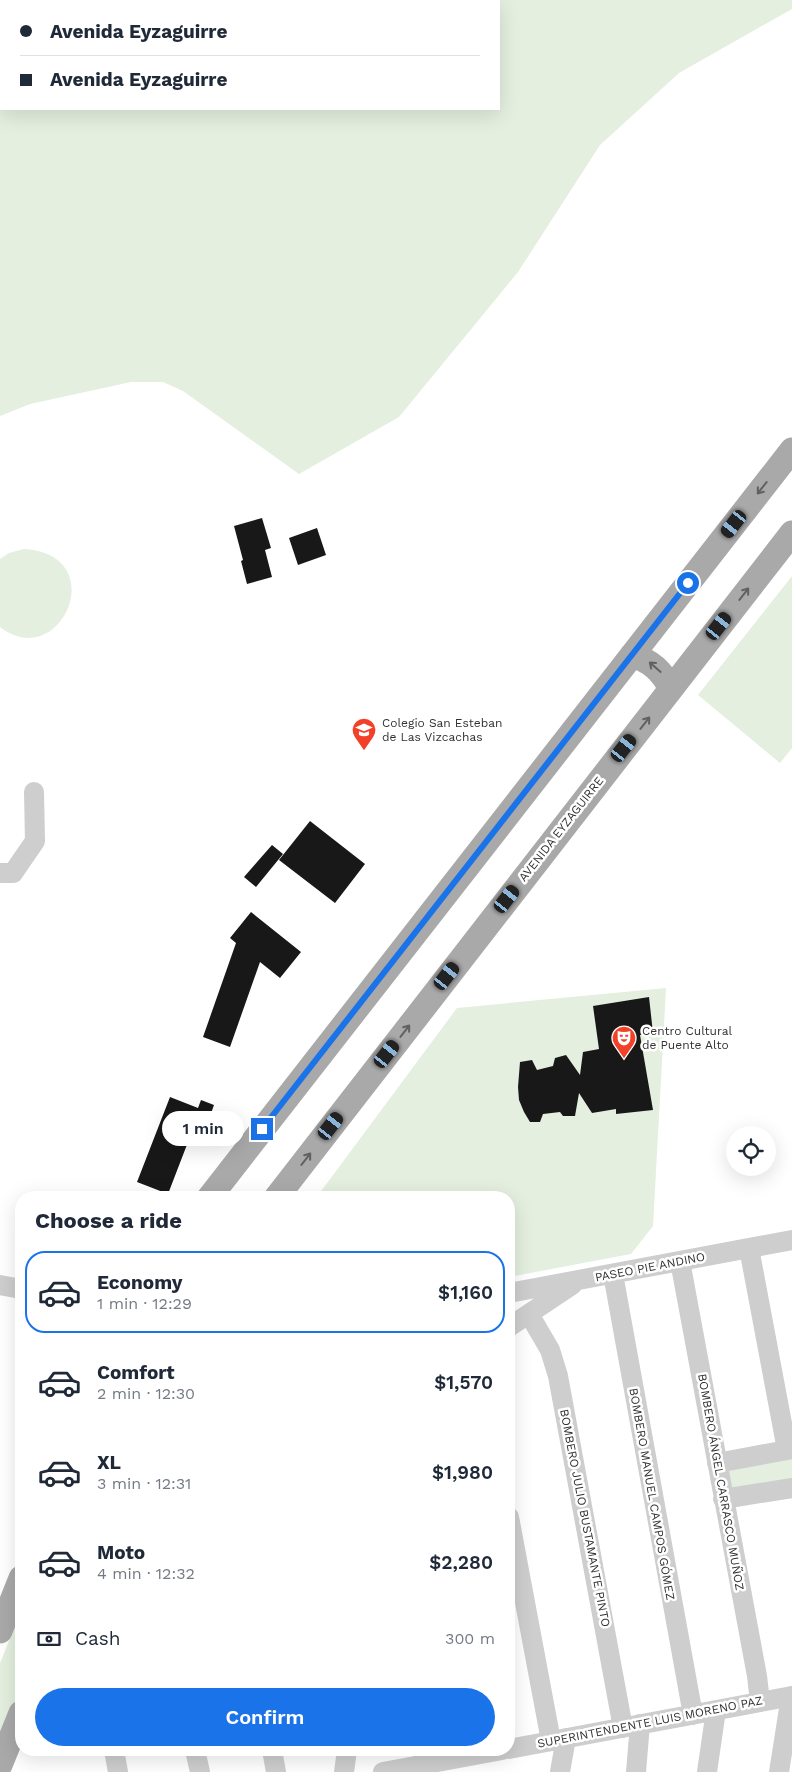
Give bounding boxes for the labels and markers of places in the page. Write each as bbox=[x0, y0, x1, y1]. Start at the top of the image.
place label: Colegio San Esteban de Las Vizcachas bbox=[382, 716, 502, 744]
school or university icon: Colegio San Esteban de Las Vizcachas bbox=[351, 717, 377, 751]
place label: Centro Cultural de Puente Alto bbox=[642, 1024, 733, 1052]
theatre icon: Centro Cultural de Puente Alto bbox=[611, 1025, 637, 1059]

